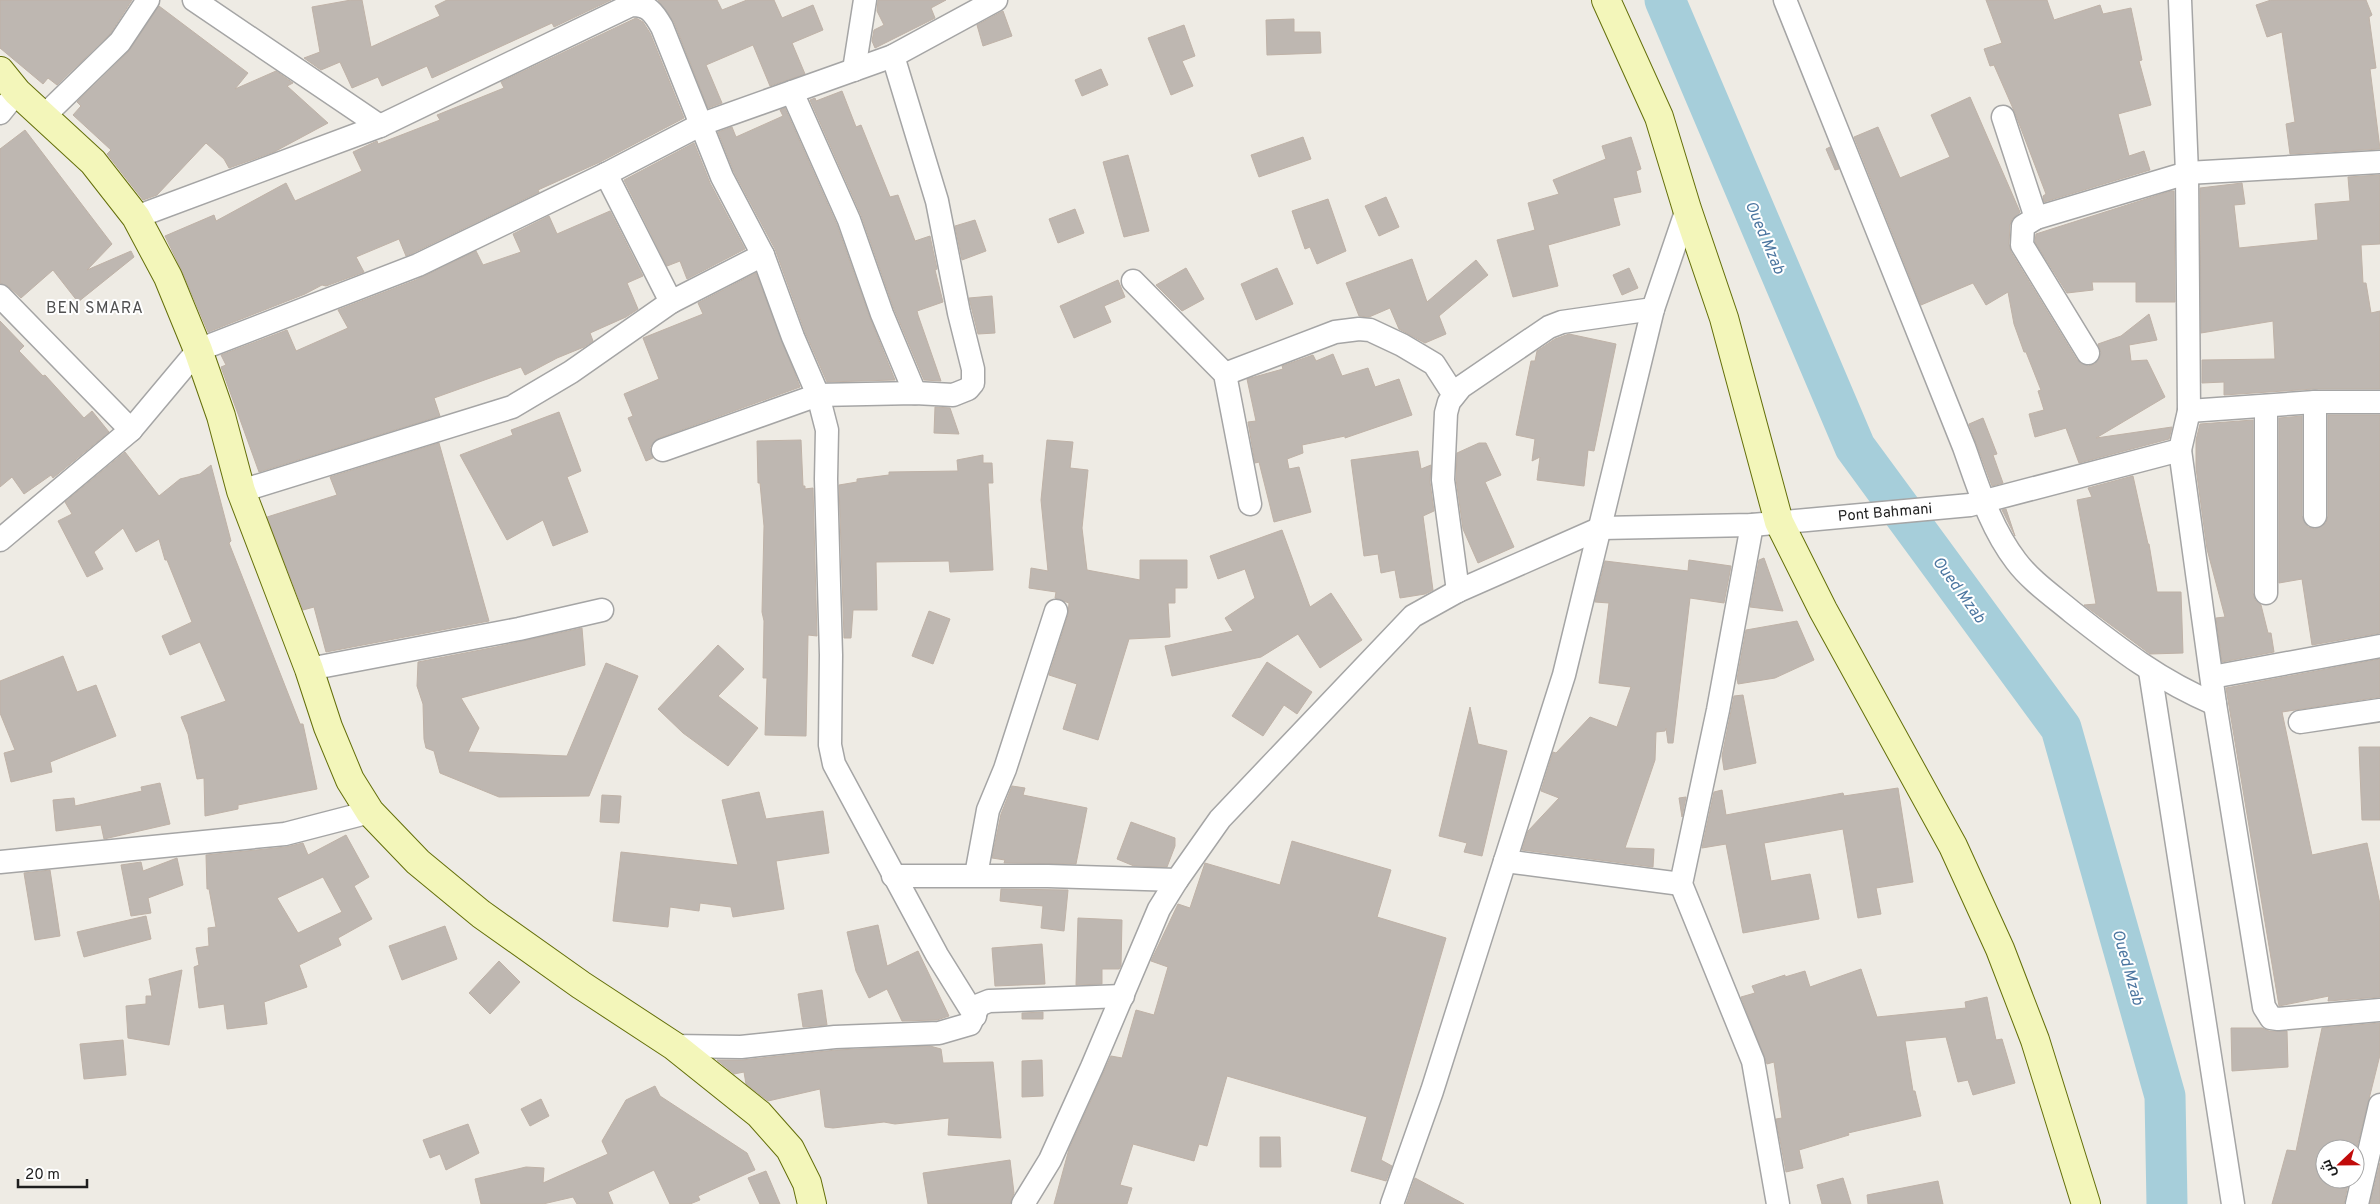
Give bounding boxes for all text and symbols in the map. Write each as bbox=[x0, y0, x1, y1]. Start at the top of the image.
water label: Oued Mzab bbox=[1740, 198, 1789, 278]
district label: BEN SMARA bbox=[46, 299, 144, 319]
street label: Pont Bahmani bbox=[1837, 500, 1933, 527]
water label: Oued Mzab bbox=[1927, 553, 1989, 628]
water label: Oued Mzab bbox=[2107, 928, 2147, 1008]
north arrow bbox=[2315, 1139, 2365, 1189]
scale bar bbox=[18, 1156, 86, 1188]
text: ش bbox=[2317, 1157, 2341, 1180]
text: 20 m bbox=[25, 1166, 60, 1185]

